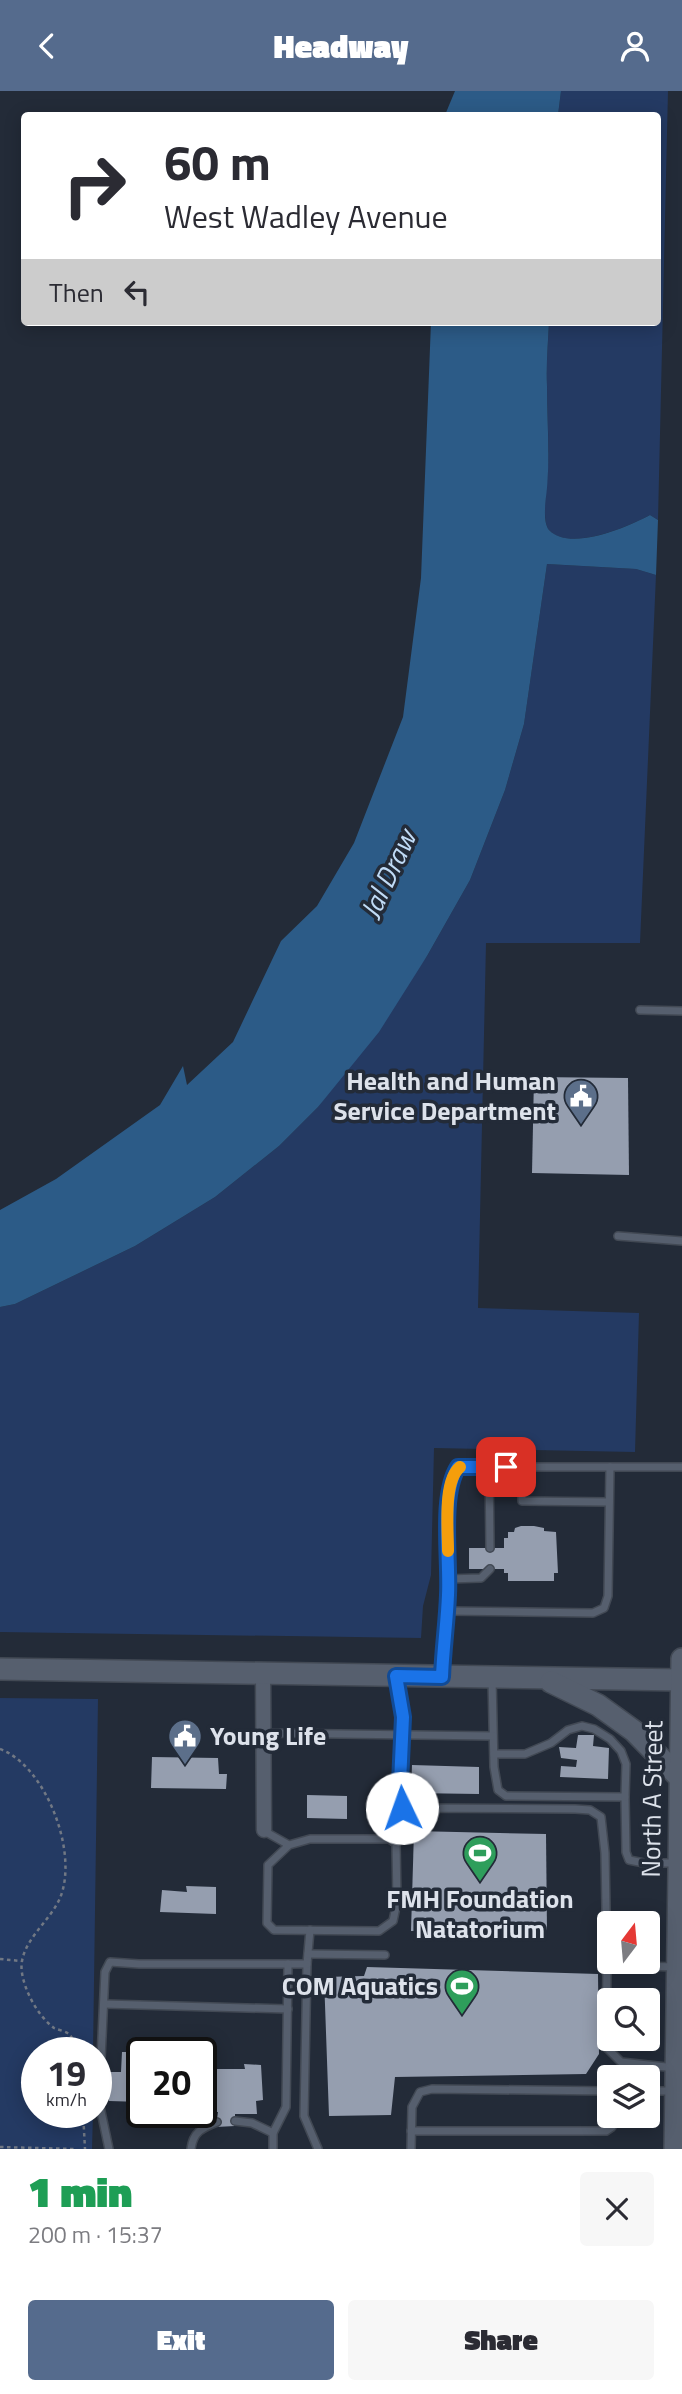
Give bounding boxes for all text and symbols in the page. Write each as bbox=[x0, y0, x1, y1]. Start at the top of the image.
text: Headway bbox=[274, 22, 408, 70]
icon: back bbox=[28, 27, 66, 65]
icon: person bbox=[616, 27, 654, 65]
text: 60 m bbox=[164, 124, 271, 199]
icon: right bbox=[49, 140, 140, 231]
text: West Wadley Avenue bbox=[164, 192, 448, 240]
text: Then bbox=[49, 273, 104, 312]
icon: left bbox=[118, 273, 156, 311]
water label: Jal Draw bbox=[348, 820, 428, 925]
place label: Health and Human Service Department bbox=[333, 1061, 556, 1130]
public building icon: Health and Human Service Department bbox=[562, 1077, 600, 1126]
pin bbox=[476, 1437, 536, 1497]
icon: arrive bbox=[487, 1448, 525, 1486]
place label: Young Life bbox=[210, 1716, 326, 1755]
public building icon: Young Life bbox=[166, 1717, 204, 1766]
street label: North A Street bbox=[631, 1720, 672, 1878]
position arrow bbox=[365, 1771, 439, 1845]
sports icon: FMH Foundation Natatorium bbox=[461, 1834, 499, 1883]
place label: FMH Foundation Natatorium bbox=[386, 1879, 574, 1948]
north arrow bbox=[597, 1911, 660, 1974]
map controls bbox=[597, 1911, 660, 2128]
place label: COM Aquatics bbox=[282, 1966, 438, 2005]
sports icon: COM Aquatics bbox=[443, 1967, 481, 2016]
button: search bbox=[597, 1988, 660, 2051]
speed limit sign: 20 bbox=[126, 2037, 217, 2128]
text: 19 bbox=[47, 2046, 86, 2100]
button: layers bbox=[597, 2065, 660, 2128]
text: km/h bbox=[46, 2086, 87, 2113]
text: 1 min bbox=[28, 2159, 132, 2223]
button: close bbox=[580, 2172, 654, 2246]
text: 200 m · 15:37 bbox=[28, 2217, 163, 2252]
button: Exit bbox=[28, 2300, 334, 2380]
button: Share bbox=[348, 2300, 654, 2380]

